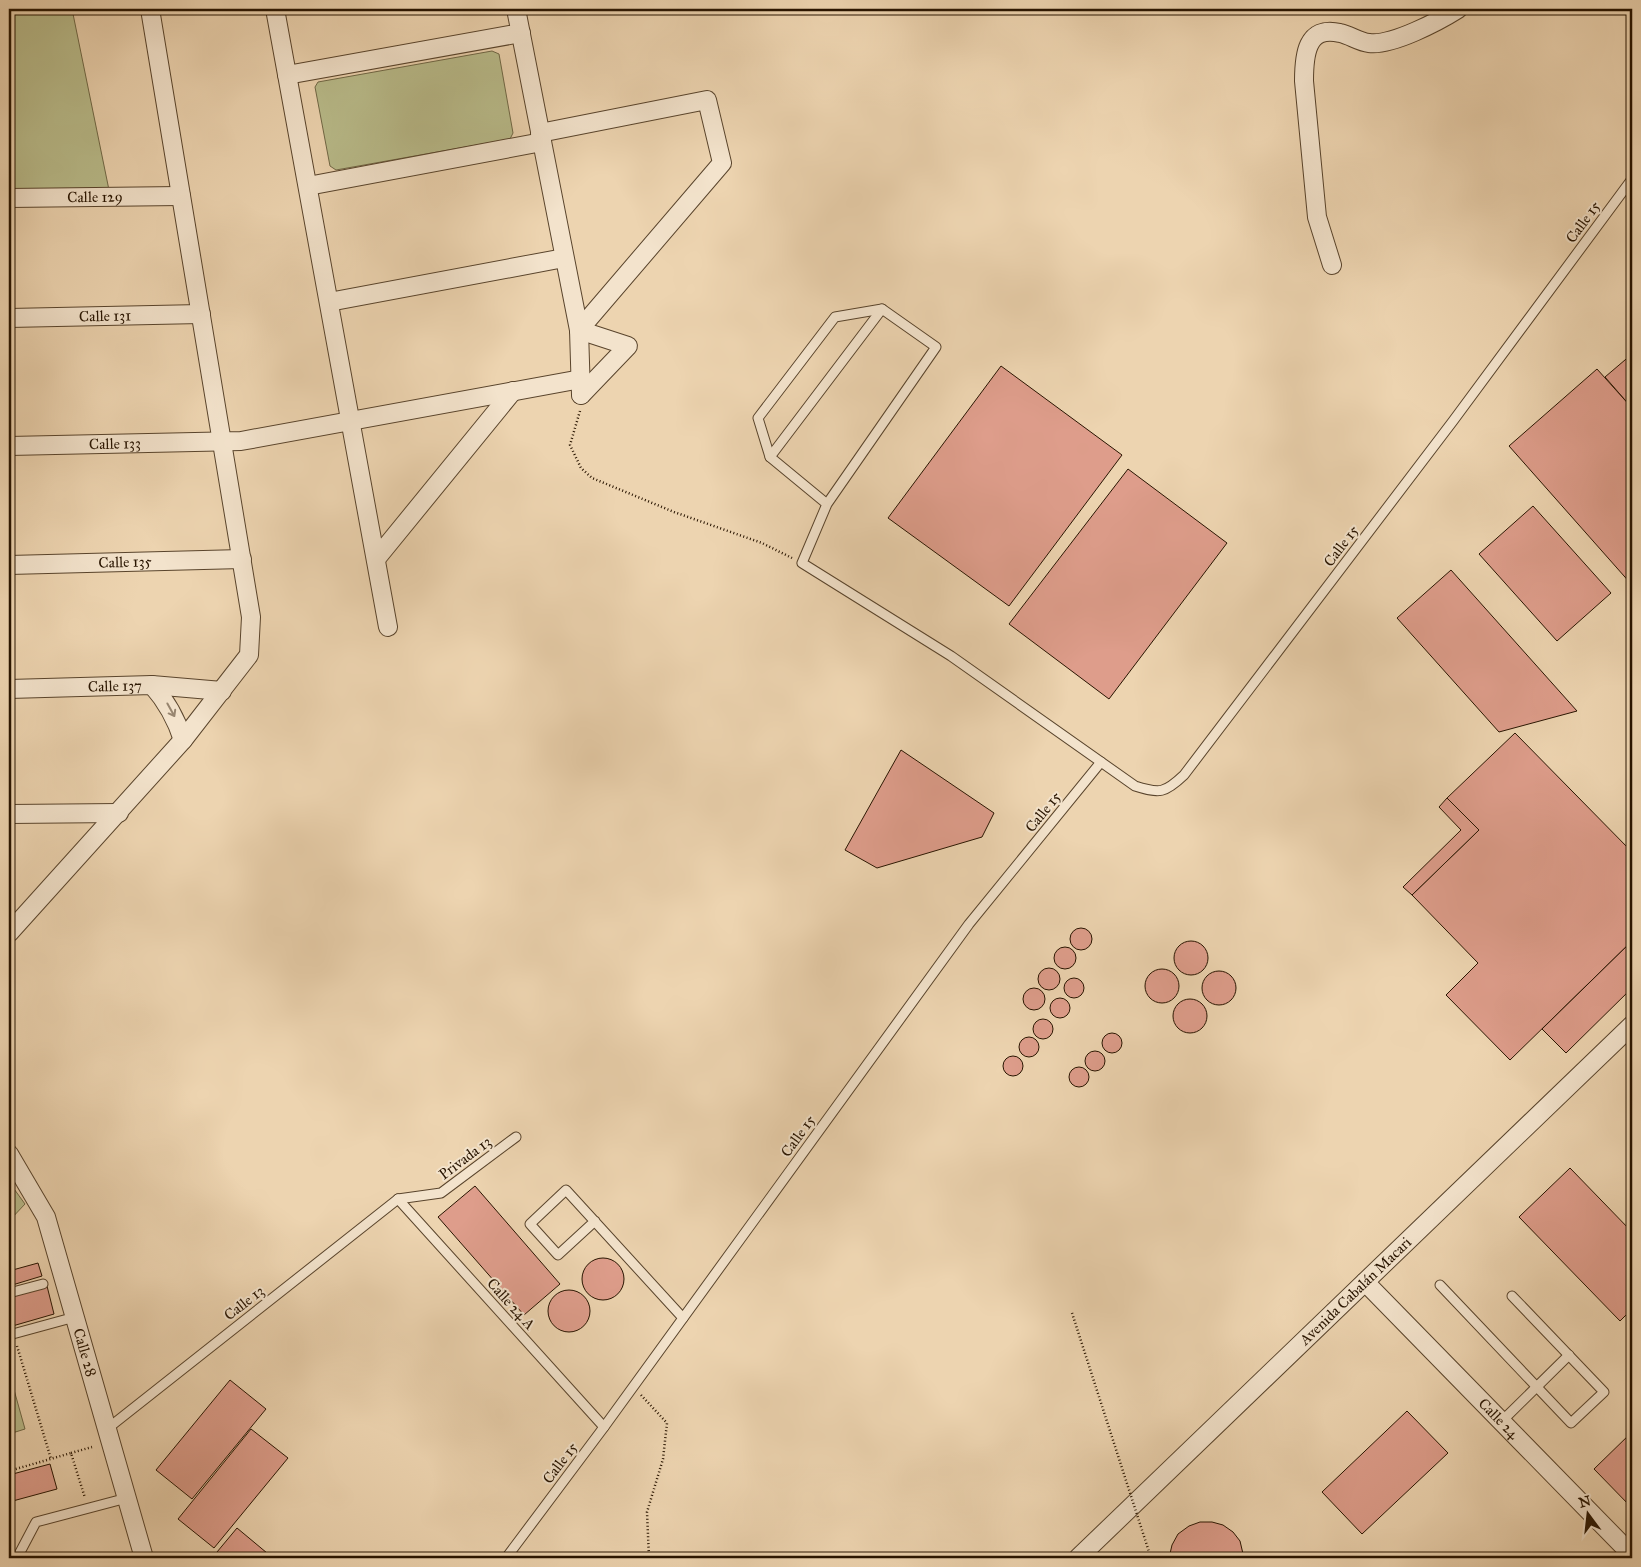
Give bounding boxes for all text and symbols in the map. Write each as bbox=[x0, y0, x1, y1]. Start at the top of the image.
street label: Calle 129 bbox=[67, 188, 123, 206]
street label: Calle 15 bbox=[1562, 198, 1604, 246]
street label: Calle 131 bbox=[79, 306, 131, 326]
street label: Calle 133 bbox=[89, 434, 141, 453]
street label: Calle 15 bbox=[1320, 522, 1362, 570]
street label: Calle 135 bbox=[98, 552, 152, 572]
street label: Calle 137 bbox=[88, 676, 142, 696]
one-way arrow bbox=[167, 702, 177, 717]
street label: Calle 15 bbox=[1021, 788, 1065, 836]
street label: Calle 15 bbox=[777, 1112, 819, 1160]
street label: Privada 13 bbox=[435, 1133, 495, 1183]
street label: Avenida Cabalán Macari bbox=[1295, 1233, 1415, 1350]
street label: Calle 24 A bbox=[483, 1274, 539, 1334]
street label: Calle 13 bbox=[220, 1282, 268, 1324]
street label: Calle 28 bbox=[69, 1326, 100, 1379]
street label: Calle 24 bbox=[1475, 1394, 1523, 1443]
street label: Calle 15 bbox=[539, 1439, 581, 1487]
north arrow bbox=[1564, 1490, 1614, 1540]
text: N bbox=[1577, 1492, 1593, 1512]

